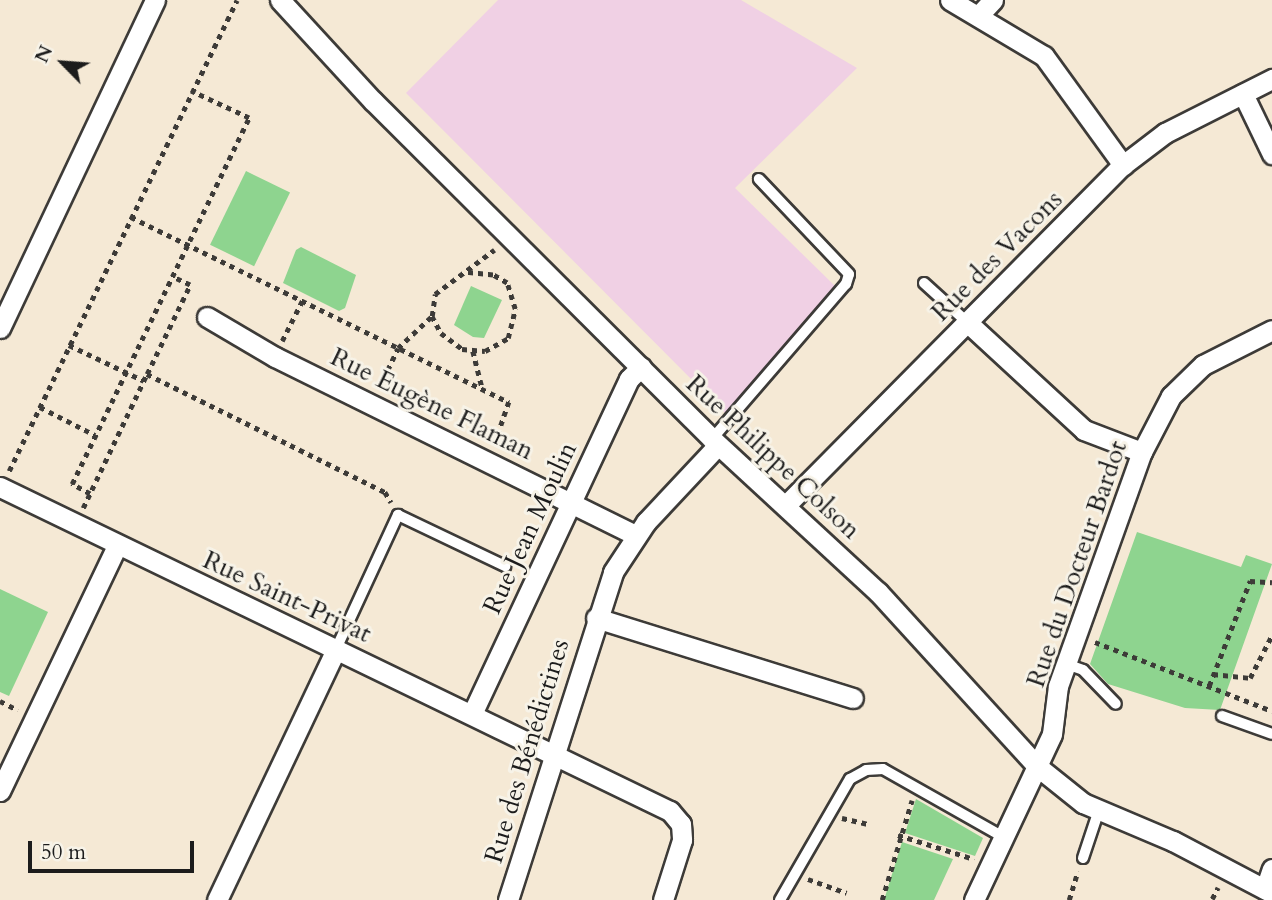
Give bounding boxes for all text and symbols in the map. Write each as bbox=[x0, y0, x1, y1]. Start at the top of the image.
north arrow bbox=[28, 28, 98, 98]
text: N bbox=[29, 41, 59, 67]
street label: Rue des Vacons bbox=[925, 184, 1069, 328]
street label: Rue Eugène Flaman bbox=[325, 341, 539, 467]
street label: Rue Philippe Colson bbox=[680, 368, 866, 546]
street label: Rue Jean Moulin bbox=[477, 437, 583, 619]
street label: Rue du Docteur Bardot bbox=[1020, 437, 1134, 691]
street label: Rue Saint-Privat bbox=[198, 544, 376, 650]
street label: Rue des Bénédictines bbox=[478, 635, 576, 867]
scale bar bbox=[32, 827, 198, 871]
text: 50 m bbox=[41, 838, 86, 867]

